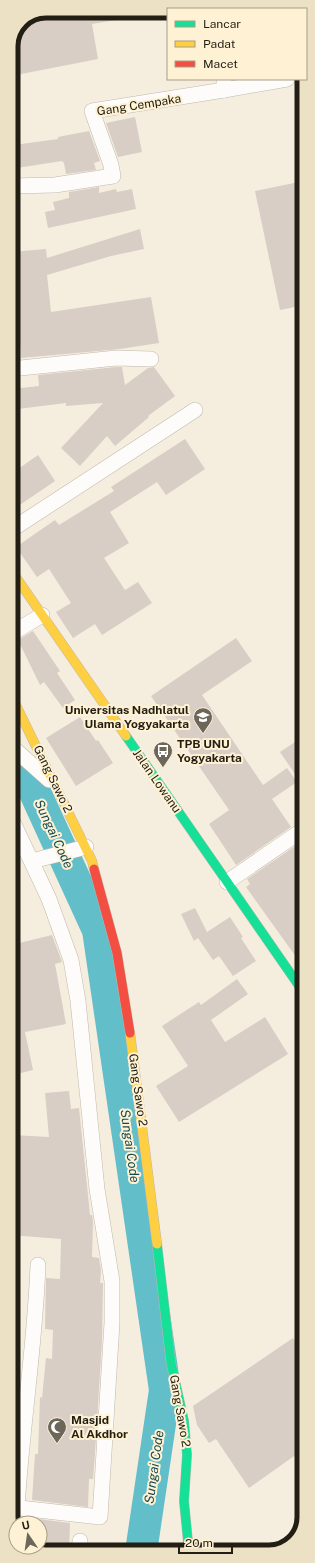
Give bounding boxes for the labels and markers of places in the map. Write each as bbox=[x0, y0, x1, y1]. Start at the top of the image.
place label: Universitas Nadhlatul Ulama Yogyakarta bbox=[65, 703, 189, 731]
school or university icon: Universitas Nadhlatul Ulama Yogyakarta bbox=[192, 706, 214, 734]
place label: TPB UNU Yogyakarta bbox=[177, 737, 242, 765]
bus stop icon: TPB UNU Yogyakarta bbox=[152, 740, 174, 768]
place label: Masjid Al Akdhor bbox=[71, 1413, 128, 1441]
mosque icon: Masjid Al Akdhor bbox=[46, 1416, 68, 1444]

